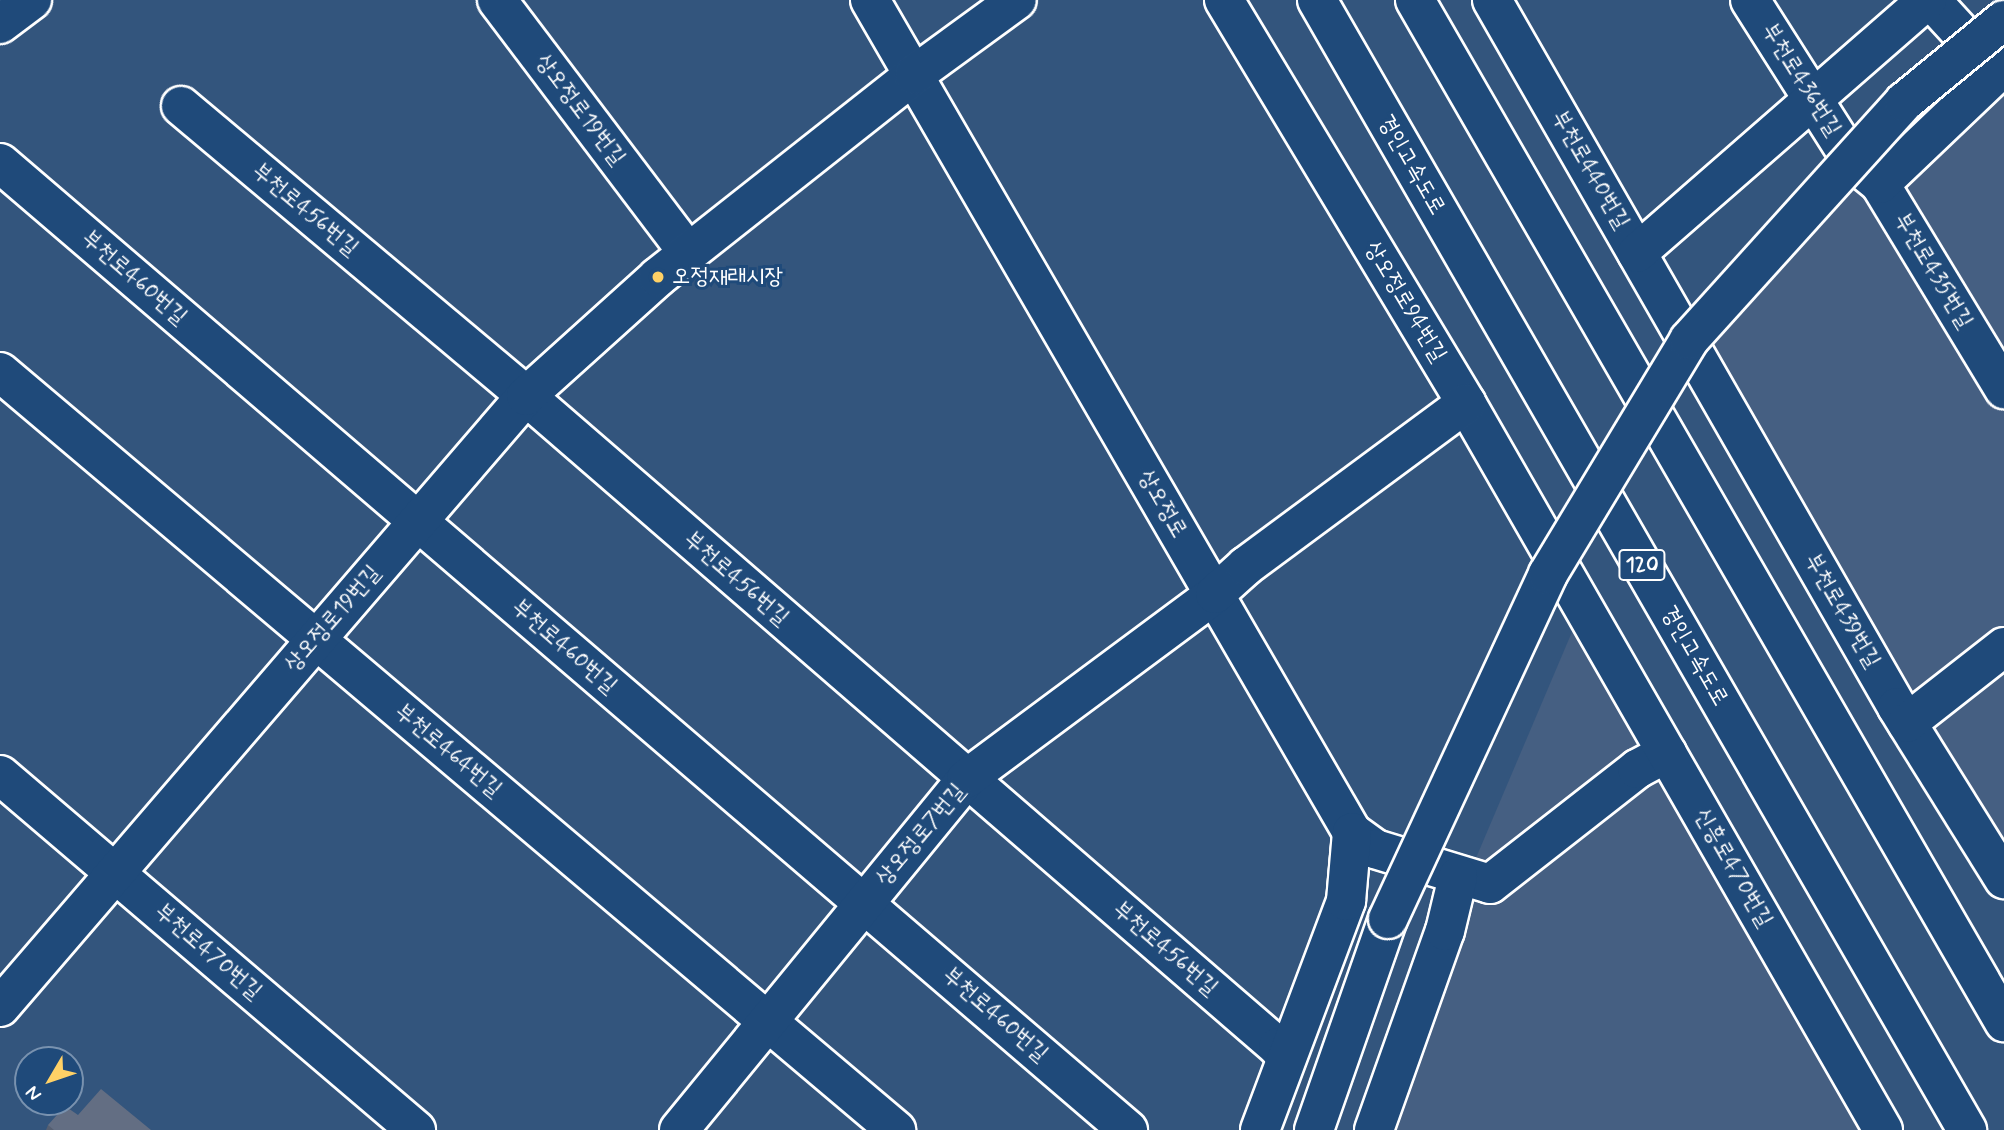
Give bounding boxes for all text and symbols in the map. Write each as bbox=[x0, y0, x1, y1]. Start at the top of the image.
street label: 부천로436번길 bbox=[1755, 18, 1847, 142]
street label: 상오정로19번길 bbox=[529, 49, 631, 171]
street label: 부천로440번길 bbox=[1545, 106, 1635, 234]
street label: 경인고속도로 bbox=[1371, 110, 1451, 220]
street label: 부천로456번길 bbox=[246, 158, 364, 262]
street label: 부천로435번길 bbox=[1888, 208, 1978, 334]
street label: 부천로460번길 bbox=[76, 225, 192, 331]
street label: 상오정로94번길 bbox=[1358, 237, 1452, 367]
place label: 오정재래시장 bbox=[672, 263, 783, 291]
marker: 오정재래시장 bbox=[650, 269, 666, 285]
street label: 상오정로 bbox=[1132, 465, 1192, 543]
street label: 부천로456번길 bbox=[678, 526, 794, 632]
road number: 120 bbox=[1618, 548, 1666, 582]
street label: 부천로439번길 bbox=[1798, 549, 1886, 673]
street label: 상오정로19번길 bbox=[279, 560, 387, 678]
street label: 부천로460번길 bbox=[506, 594, 622, 700]
street label: 경인고속도로 bbox=[1654, 601, 1734, 711]
street label: 부천로464번길 bbox=[389, 698, 507, 804]
street label: 상오정로7번길 bbox=[870, 778, 972, 892]
street label: 신흥로470번길 bbox=[1688, 804, 1778, 932]
street label: 부천로456번길 bbox=[1107, 896, 1223, 1002]
street label: 부천로470번길 bbox=[149, 898, 267, 1006]
street label: 부천로460번길 bbox=[937, 962, 1053, 1068]
north arrow bbox=[14, 1046, 84, 1116]
text: N bbox=[20, 1080, 48, 1106]

